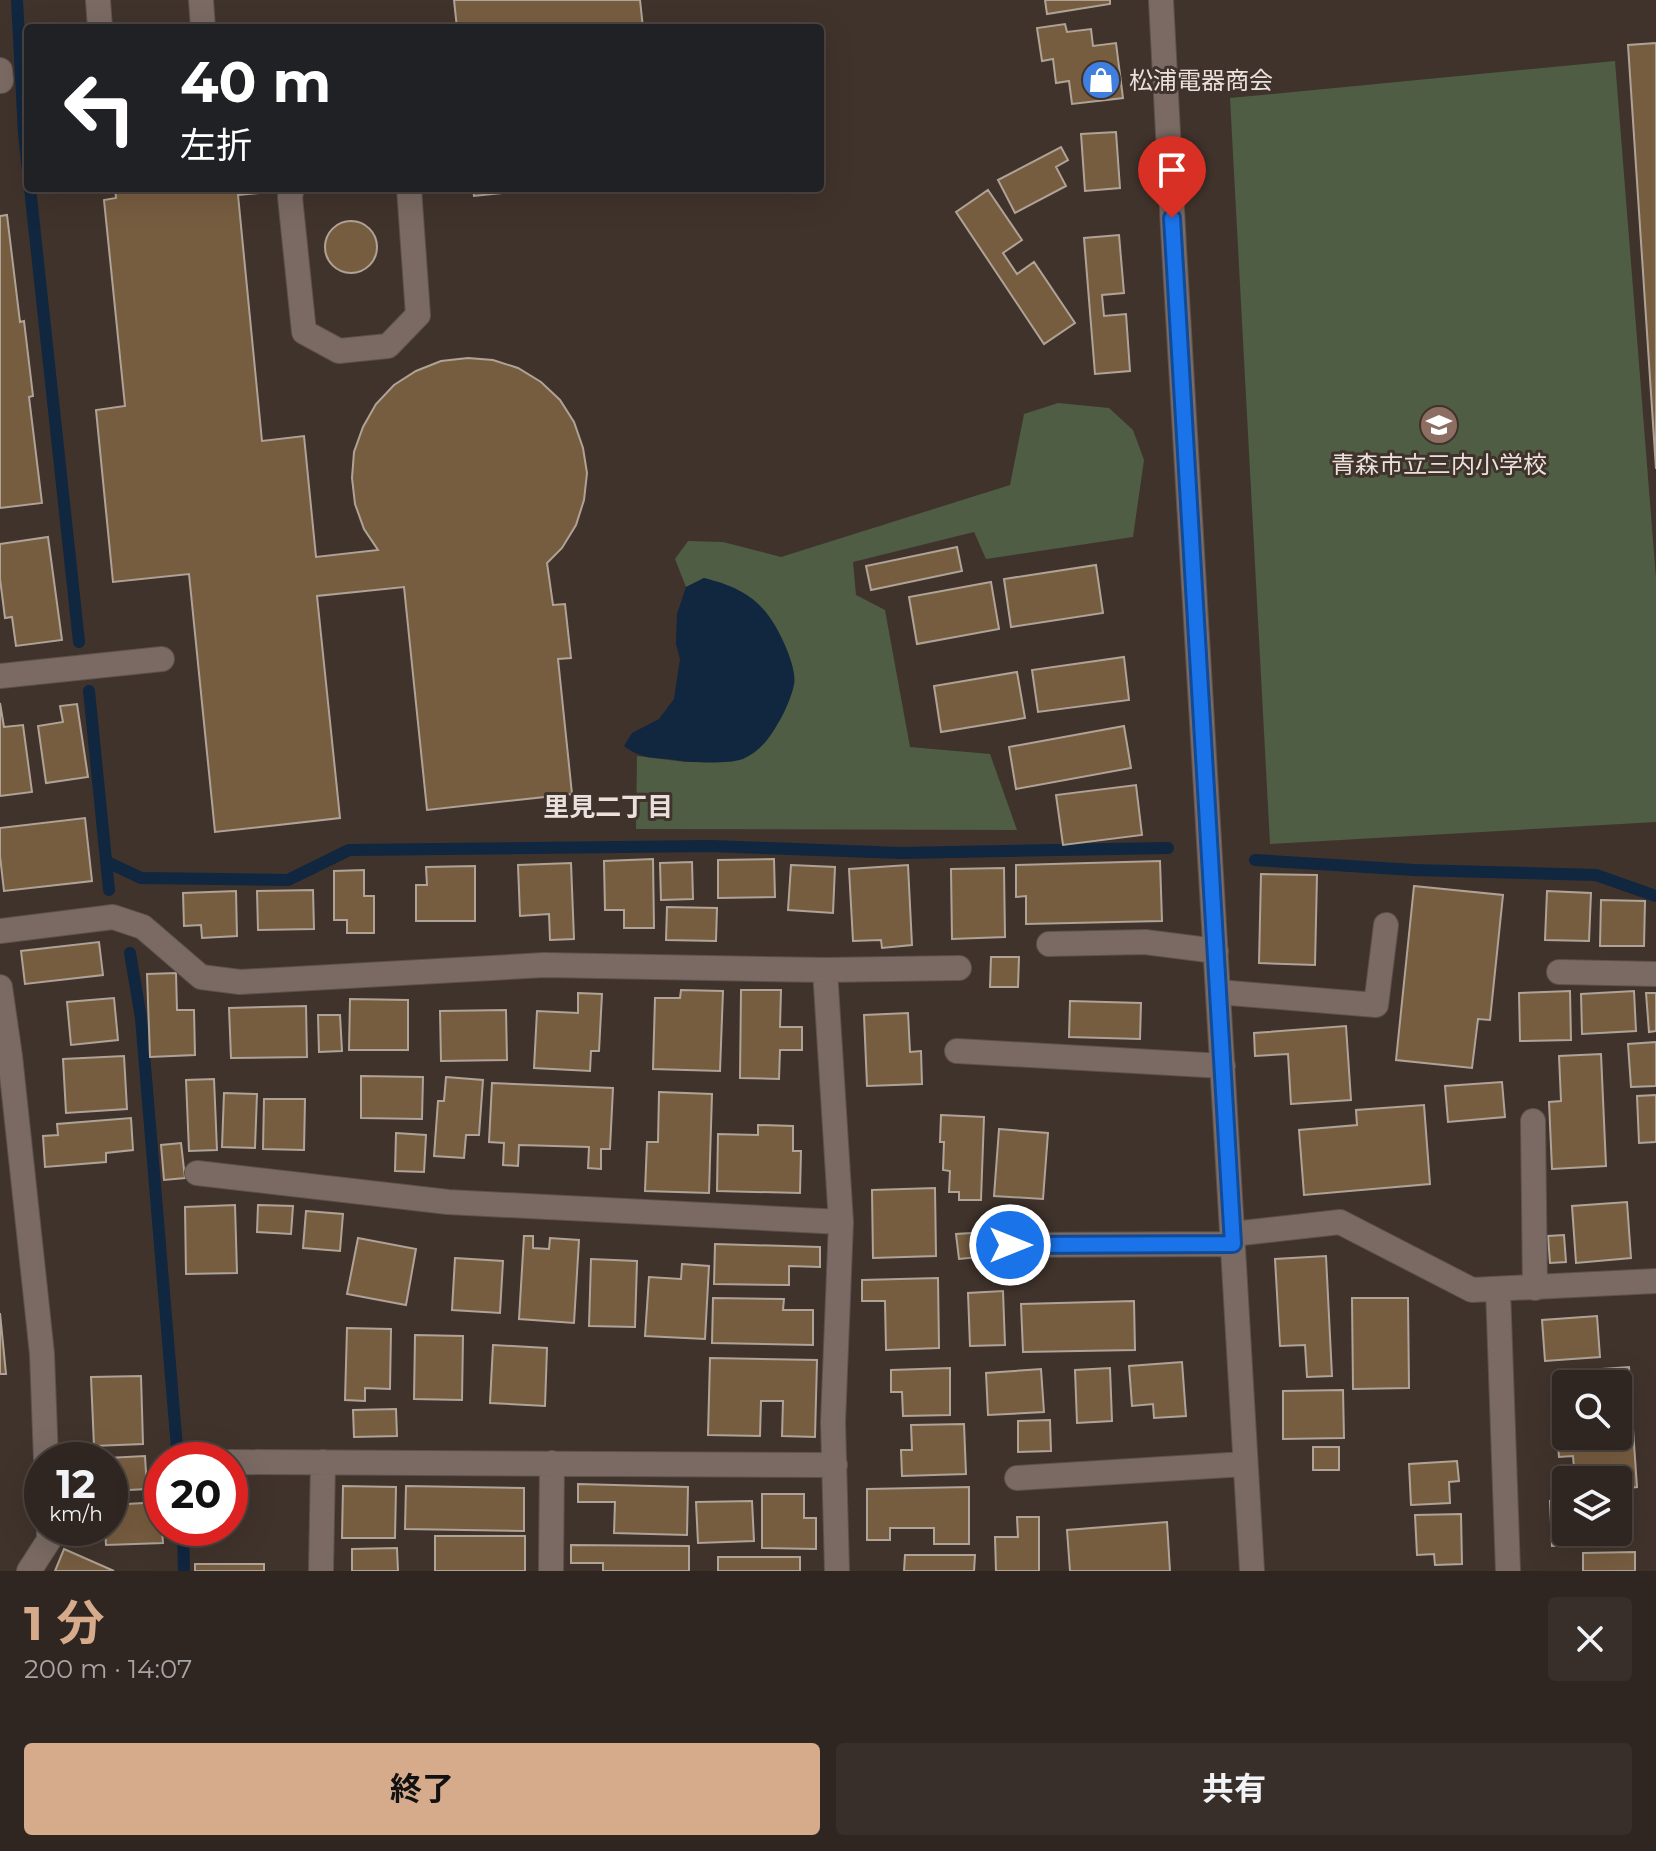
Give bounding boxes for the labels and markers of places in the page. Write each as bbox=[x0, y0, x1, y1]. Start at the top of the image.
shop icon: 松浦電器商会 bbox=[1080, 59, 1122, 101]
place label: 松浦電器商会 bbox=[1129, 66, 1273, 95]
pin bbox=[1138, 136, 1206, 218]
school or university icon: 青森市立三内小学校 bbox=[1418, 404, 1460, 446]
place label: 青森市立三内小学校 bbox=[1331, 450, 1547, 479]

